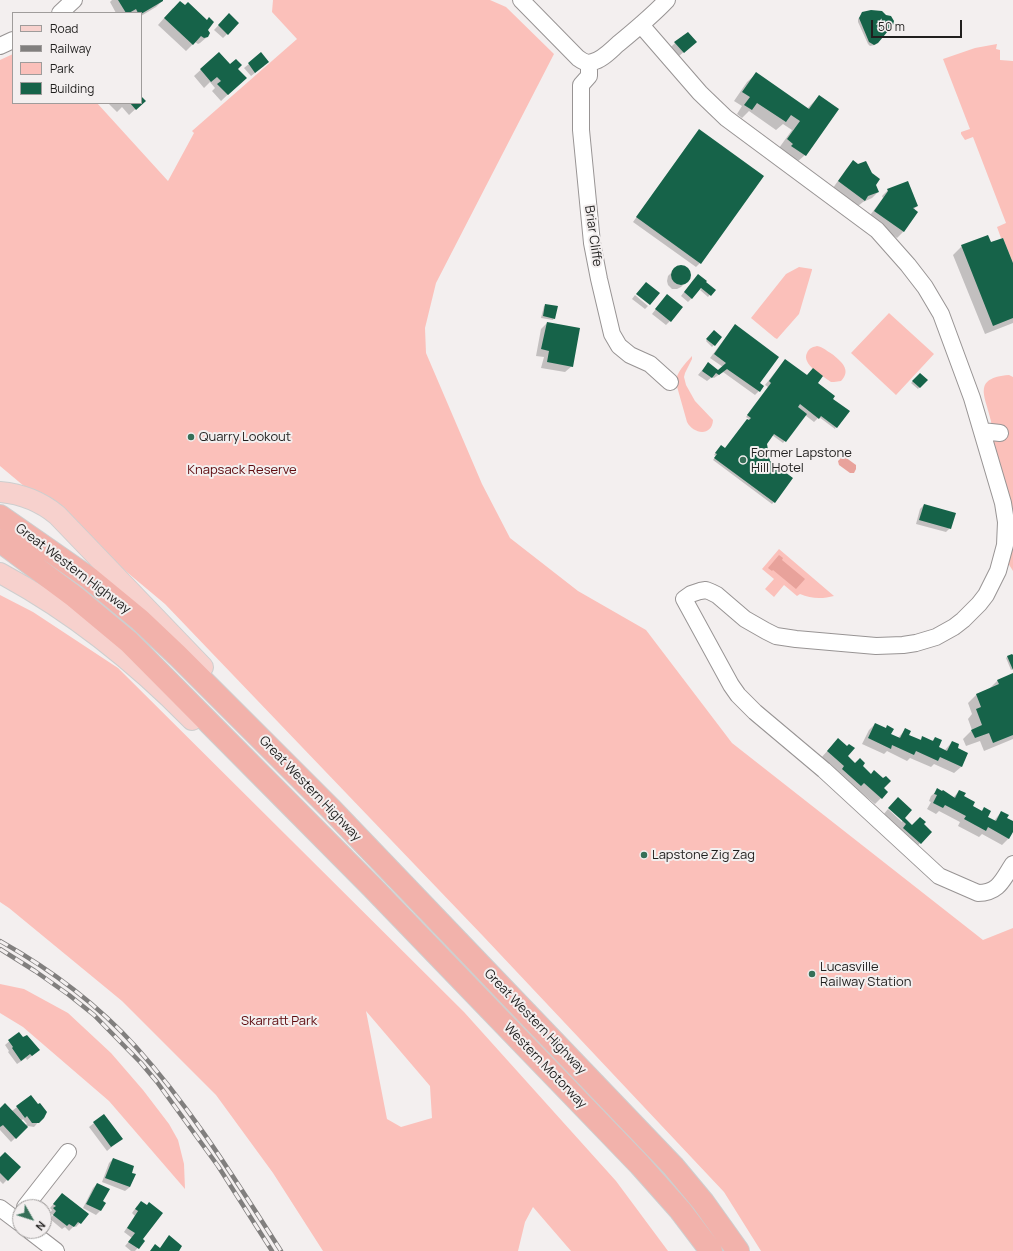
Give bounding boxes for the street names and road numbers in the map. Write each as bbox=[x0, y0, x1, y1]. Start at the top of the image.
street label: Briar Cliffe bbox=[581, 204, 605, 268]
street label: Great Western Highway bbox=[12, 521, 134, 617]
street label: Great Western Highway bbox=[256, 733, 364, 845]
street label: Great Western Highway bbox=[481, 966, 589, 1078]
street label: Western Motorway bbox=[500, 1020, 590, 1112]

